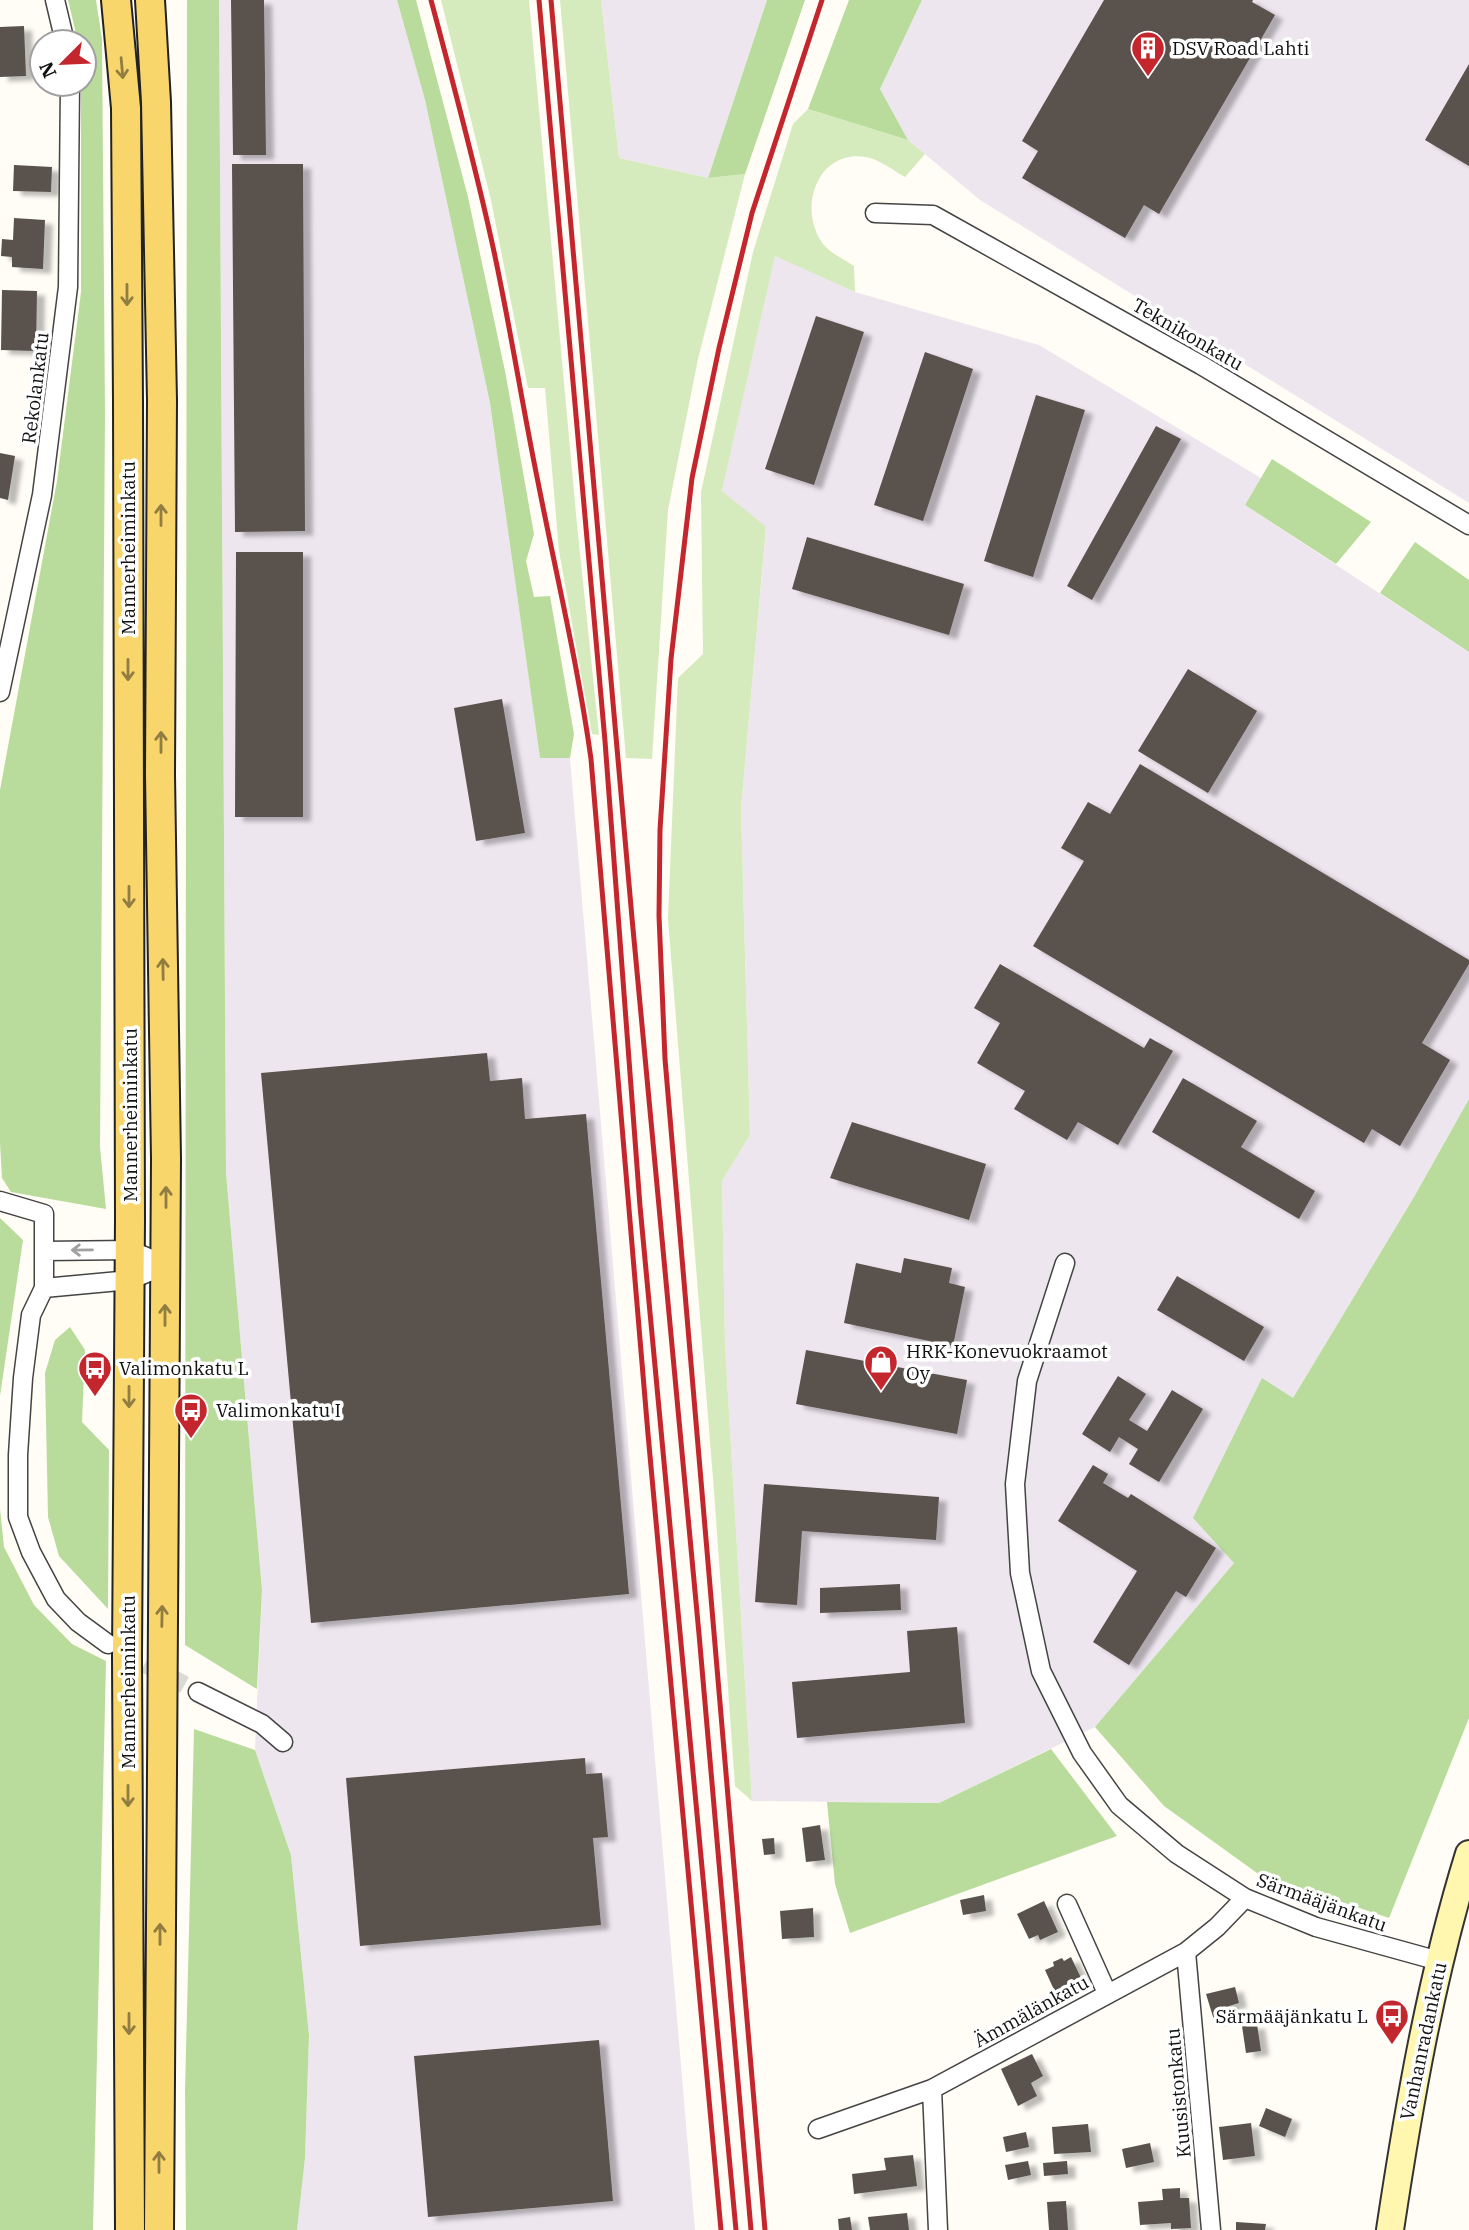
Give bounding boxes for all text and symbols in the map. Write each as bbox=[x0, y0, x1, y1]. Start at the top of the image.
north arrow bbox=[28, 28, 98, 98]
building icon: DSV Road Lahti bbox=[1129, 29, 1167, 78]
place label: DSV Road Lahti bbox=[1172, 36, 1309, 60]
one-way arrow bbox=[116, 56, 129, 79]
text: N bbox=[33, 58, 61, 82]
one-way arrow bbox=[120, 284, 134, 307]
street label: Teknikonkatu bbox=[1128, 293, 1248, 376]
street label: Rekolankatu bbox=[16, 331, 54, 445]
street label: Mannerheiminkatu bbox=[116, 461, 140, 635]
one-way arrow bbox=[154, 503, 168, 526]
one-way arrow bbox=[121, 658, 135, 681]
one-way arrow bbox=[154, 731, 167, 754]
one-way arrow bbox=[122, 886, 135, 909]
one-way arrow bbox=[156, 958, 170, 981]
street label: Mannerheiminkatu bbox=[118, 1028, 142, 1202]
one-way arrow bbox=[159, 1186, 172, 1209]
one-way arrow bbox=[71, 1243, 94, 1256]
one-way arrow bbox=[158, 1303, 172, 1326]
place label: HRK-Konevuokraamot Oy bbox=[906, 1339, 1108, 1385]
shop icon: HRK-Konevuokraamot Oy bbox=[862, 1343, 900, 1392]
bus stop icon: Valimonkatu L bbox=[76, 1349, 114, 1398]
place label: Valimonkatu L bbox=[119, 1356, 249, 1380]
one-way arrow bbox=[122, 1385, 136, 1408]
bus stop icon: Valimonkatu I bbox=[172, 1391, 210, 1440]
place label: Valimonkatu I bbox=[216, 1398, 341, 1422]
street label: Mannerheiminkatu bbox=[116, 1595, 140, 1769]
one-way arrow bbox=[155, 1604, 169, 1627]
one-way arrow bbox=[121, 1784, 135, 1807]
street label: Särmääjänkatu bbox=[1254, 1867, 1391, 1937]
one-way arrow bbox=[153, 1923, 167, 1946]
street label: Vanhanradankatu bbox=[1395, 1960, 1452, 2122]
street label: Ämmälänkatu bbox=[969, 1969, 1093, 2052]
bus stop icon: Särmääjänkatu L bbox=[1373, 1997, 1411, 2046]
place label: Särmääjänkatu L bbox=[1215, 2004, 1368, 2028]
one-way arrow bbox=[122, 2012, 136, 2035]
street label: Kuusistonkatu bbox=[1160, 2027, 1196, 2159]
one-way arrow bbox=[152, 2151, 166, 2174]

